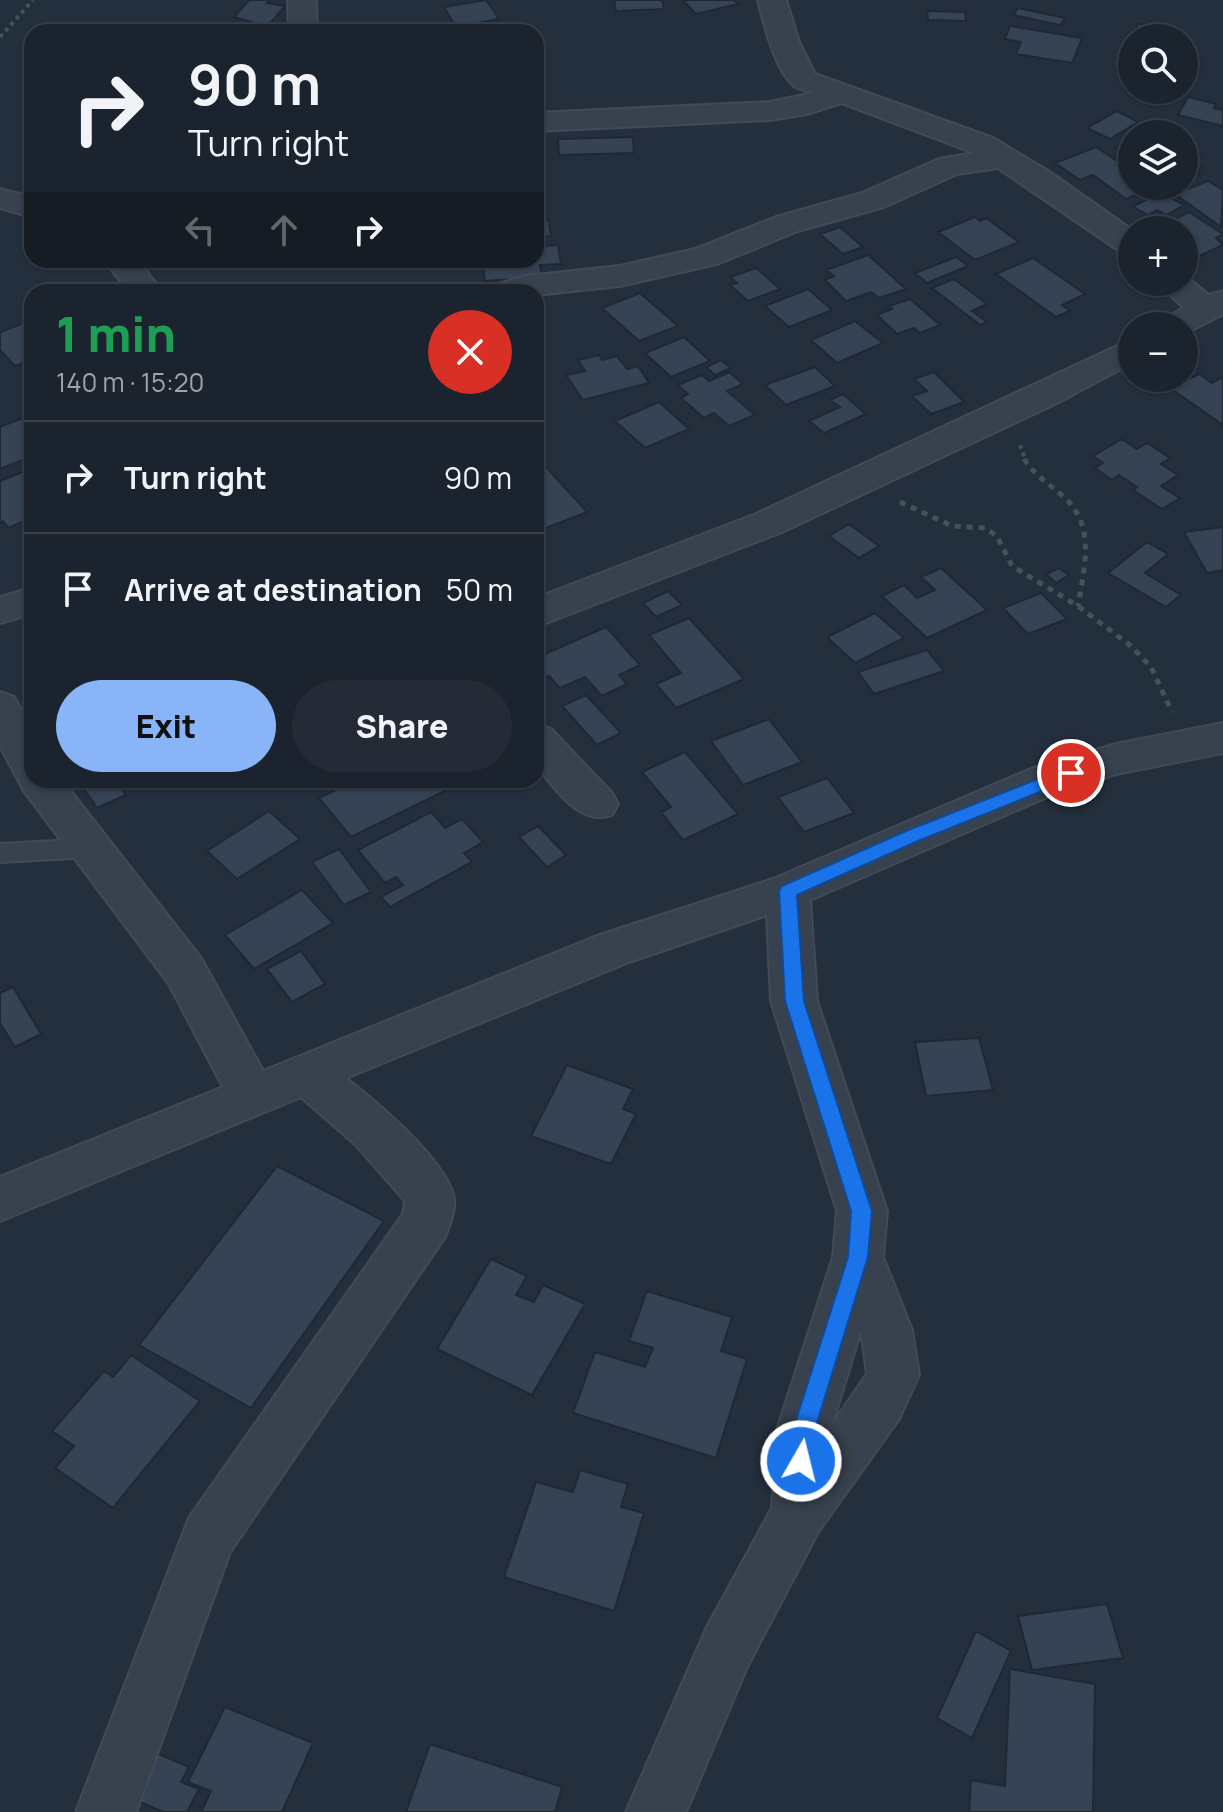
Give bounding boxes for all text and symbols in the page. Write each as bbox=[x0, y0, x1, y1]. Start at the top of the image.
map controls bbox=[1118, 24, 1198, 392]
button: search bbox=[1118, 24, 1198, 104]
text: 90 m bbox=[188, 45, 321, 122]
icon: right bbox=[56, 56, 160, 160]
text: Turn right bbox=[188, 118, 349, 167]
button: layers bbox=[1118, 120, 1198, 200]
icon: left bbox=[178, 208, 222, 252]
icon: ahead bbox=[262, 208, 306, 252]
icon: right bbox=[346, 208, 390, 252]
button: + bbox=[1118, 216, 1198, 296]
text: 1 min bbox=[56, 301, 176, 366]
button: close bbox=[428, 310, 512, 394]
button: − bbox=[1118, 312, 1198, 392]
text: 140 m · 15:20 bbox=[56, 364, 204, 400]
icon: right bbox=[56, 455, 100, 499]
text: Turn right bbox=[124, 457, 267, 498]
text: 90 m bbox=[444, 457, 512, 498]
icon: arrive bbox=[56, 567, 100, 611]
text: Arrive at destination bbox=[124, 569, 422, 610]
text: 50 m bbox=[446, 569, 513, 610]
button: Exit bbox=[56, 680, 276, 772]
button: Share bbox=[292, 680, 512, 772]
pin bbox=[1037, 739, 1105, 807]
icon: arrive bbox=[1049, 751, 1093, 795]
position arrow bbox=[759, 1419, 843, 1503]

